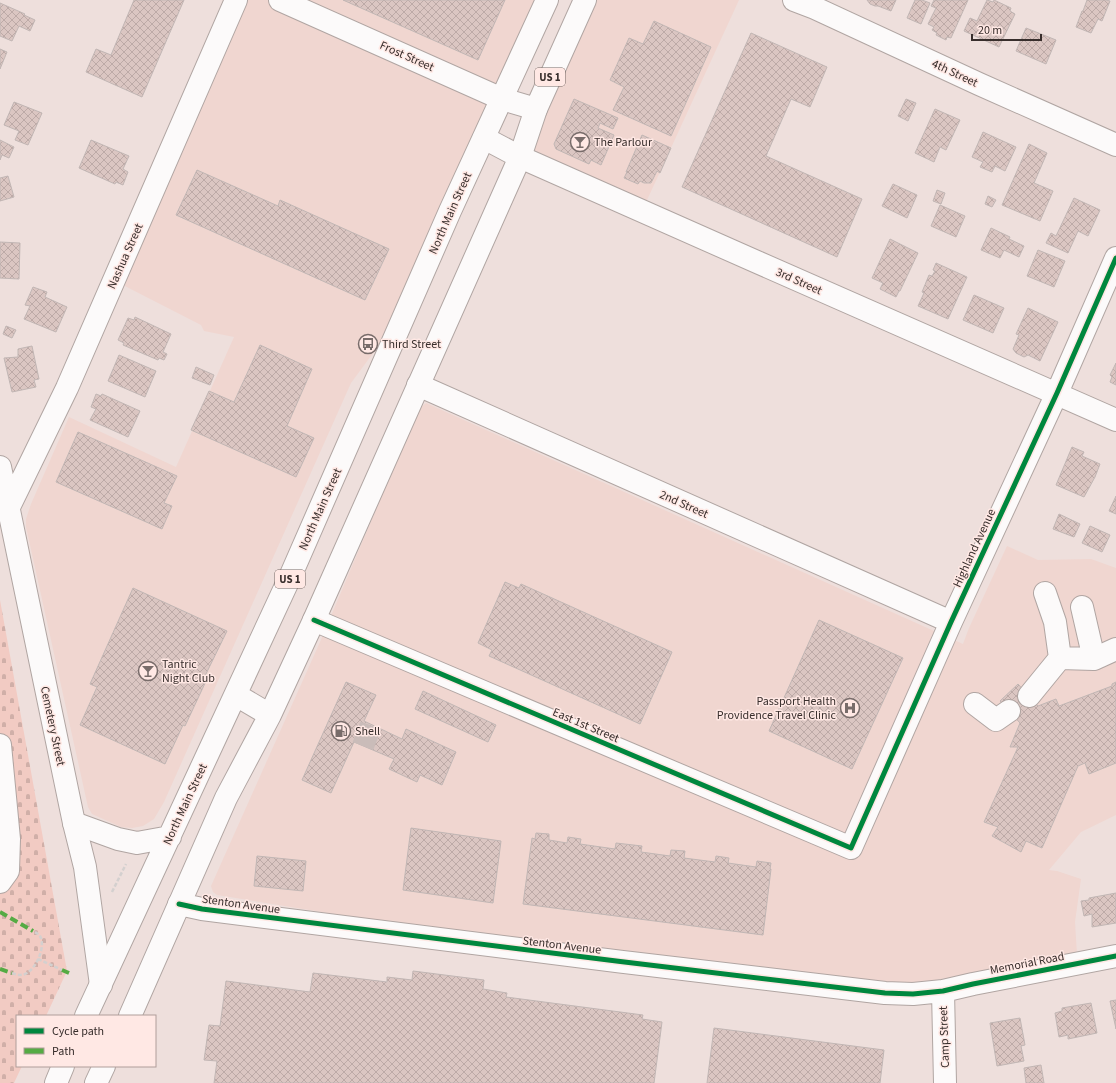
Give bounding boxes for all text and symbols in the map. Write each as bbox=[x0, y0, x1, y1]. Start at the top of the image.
scale bar bbox=[972, 16, 1041, 42]
text: 20 m bbox=[978, 22, 1002, 39]
street label: Frost Street bbox=[377, 37, 437, 76]
street label: 4th Street bbox=[929, 55, 981, 92]
road number: US 1 bbox=[535, 68, 565, 86]
bar icon: The Parlour bbox=[569, 131, 591, 153]
place label: The Parlour bbox=[594, 134, 653, 151]
street label: North Main Street bbox=[425, 169, 476, 257]
street label: Nashua Street bbox=[103, 221, 148, 292]
street label: 3rd Street bbox=[773, 264, 825, 299]
bus stop icon: Third Street bbox=[357, 333, 379, 355]
place label: Third Street bbox=[382, 336, 441, 353]
street label: North Main Street bbox=[295, 465, 346, 553]
street label: 2nd Street bbox=[657, 486, 711, 523]
street label: Highland Avenue bbox=[949, 506, 1000, 590]
road number: US 1 bbox=[275, 570, 305, 588]
place label: Tantric Night Club bbox=[162, 656, 215, 687]
bar icon: Tantric Night Club bbox=[137, 660, 159, 682]
street label: Cemetery Street bbox=[36, 685, 69, 767]
place label: Passport Health Providence Travel Clinic bbox=[717, 693, 837, 724]
hospital icon: Passport Health Providence Travel Clinic bbox=[839, 697, 861, 719]
street label: East 1st Street bbox=[550, 704, 622, 747]
fuel station icon: Shell bbox=[330, 720, 352, 742]
place label: Shell bbox=[355, 723, 380, 740]
street label: North Main Street bbox=[159, 761, 212, 848]
street label: Stenton Avenue bbox=[201, 891, 281, 918]
street label: Stenton Avenue bbox=[522, 932, 602, 959]
street label: Memorial Road bbox=[988, 948, 1066, 979]
street label: Camp Street bbox=[935, 1006, 954, 1068]
legend bbox=[16, 1015, 156, 1067]
text: Cycle path bbox=[52, 1023, 104, 1040]
text: Path bbox=[52, 1043, 75, 1060]

